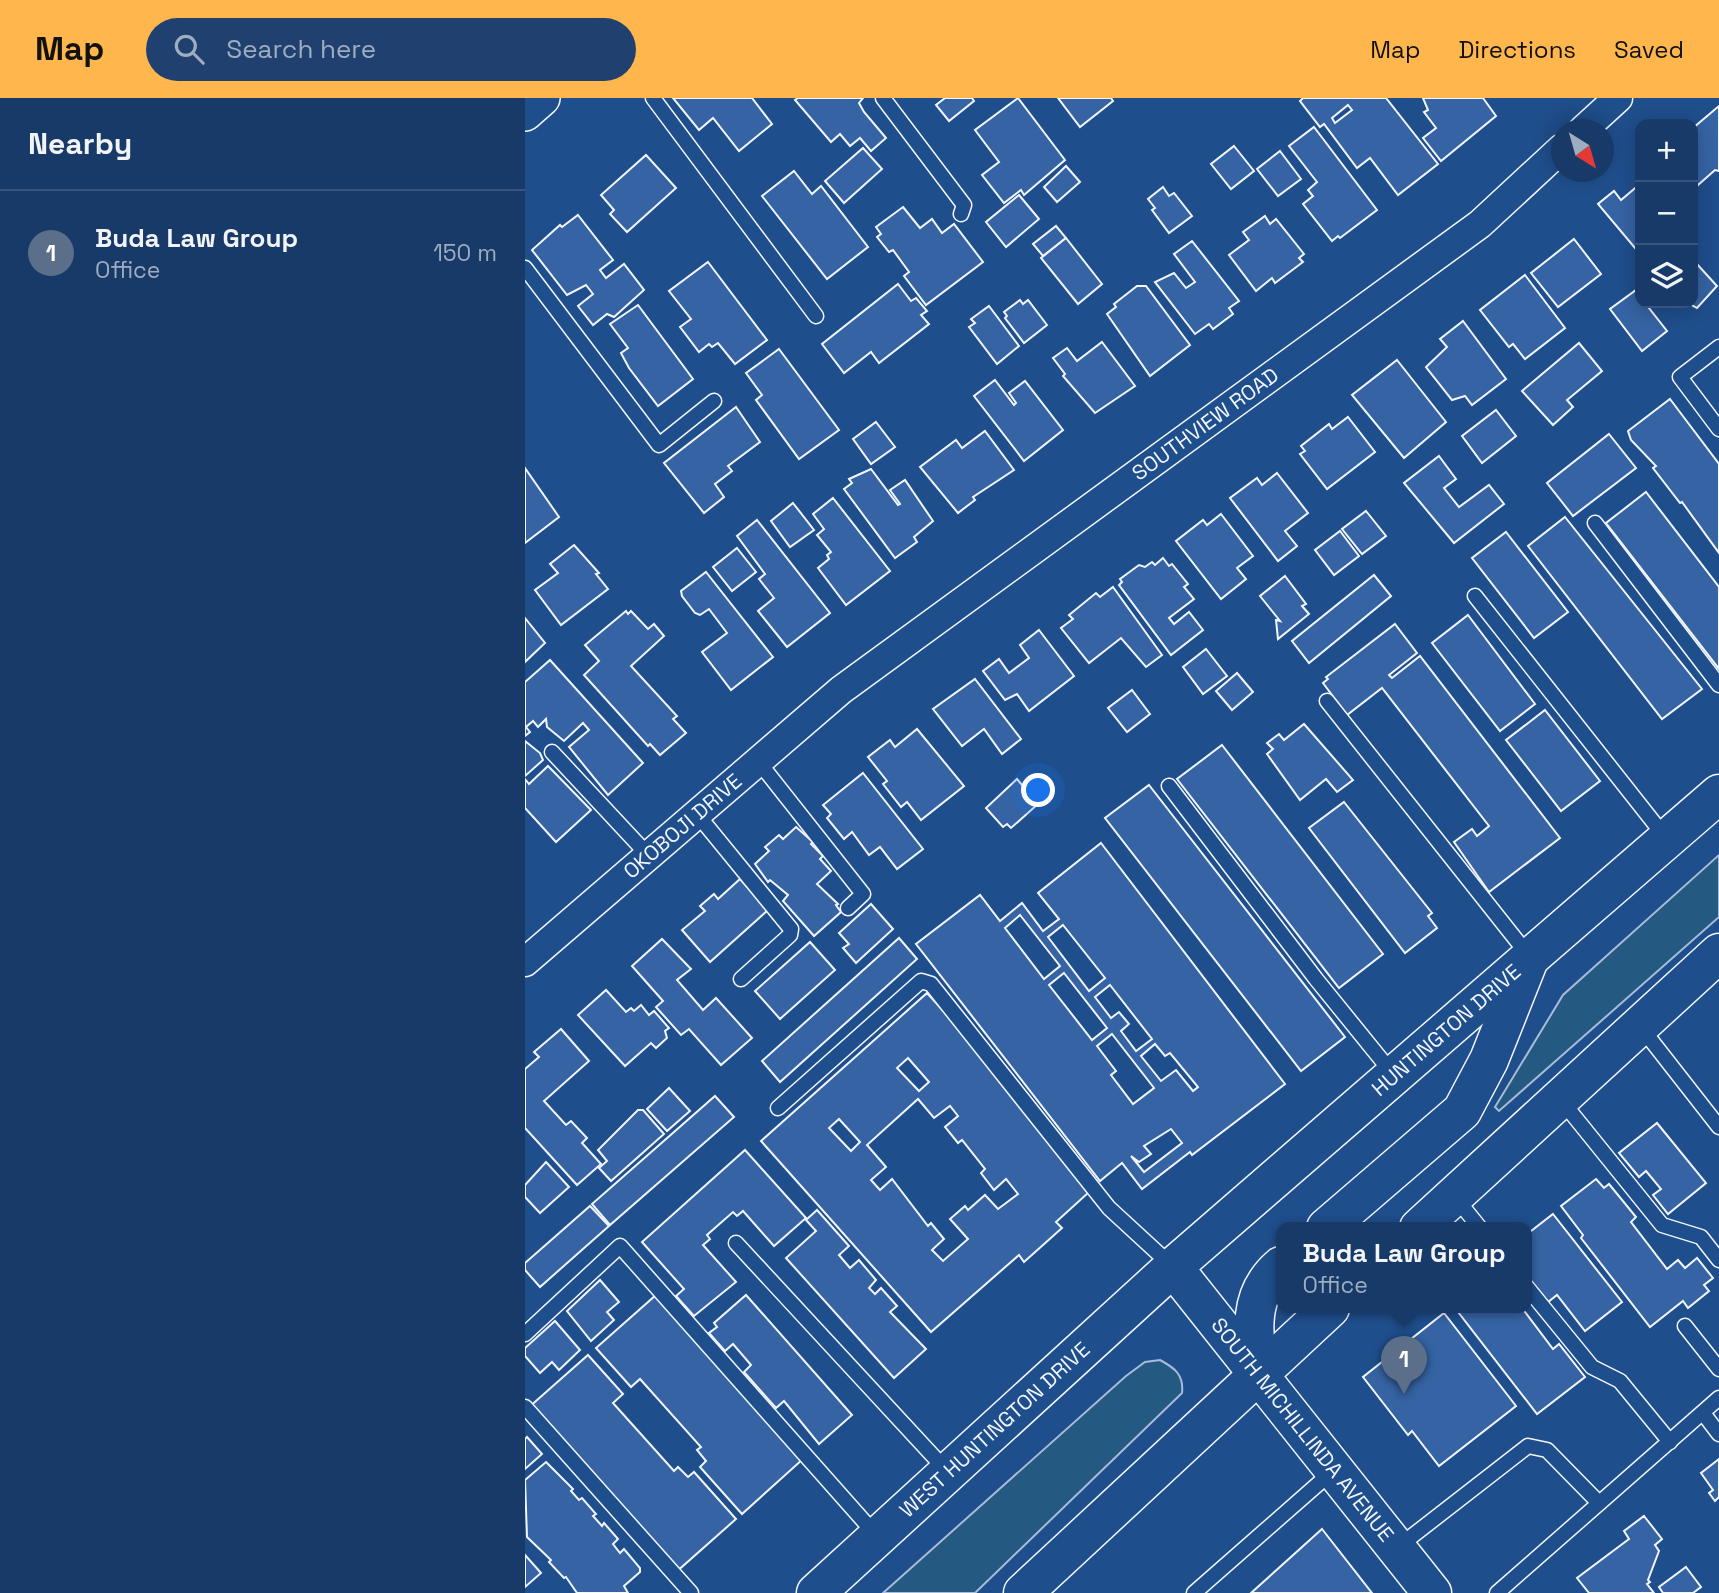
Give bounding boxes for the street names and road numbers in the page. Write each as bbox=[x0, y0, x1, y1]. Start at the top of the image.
street label: SOUTHVIEW ROAD bbox=[1127, 361, 1284, 486]
street label: OKOBOJI DRIVE bbox=[617, 767, 747, 884]
street label: HUNTINGTON DRIVE bbox=[1366, 958, 1526, 1102]
street label: SOUTH MICHILLINDA AVENUE bbox=[1206, 1312, 1400, 1547]
street label: WEST HUNTINGTON DRIVE bbox=[894, 1336, 1095, 1523]

